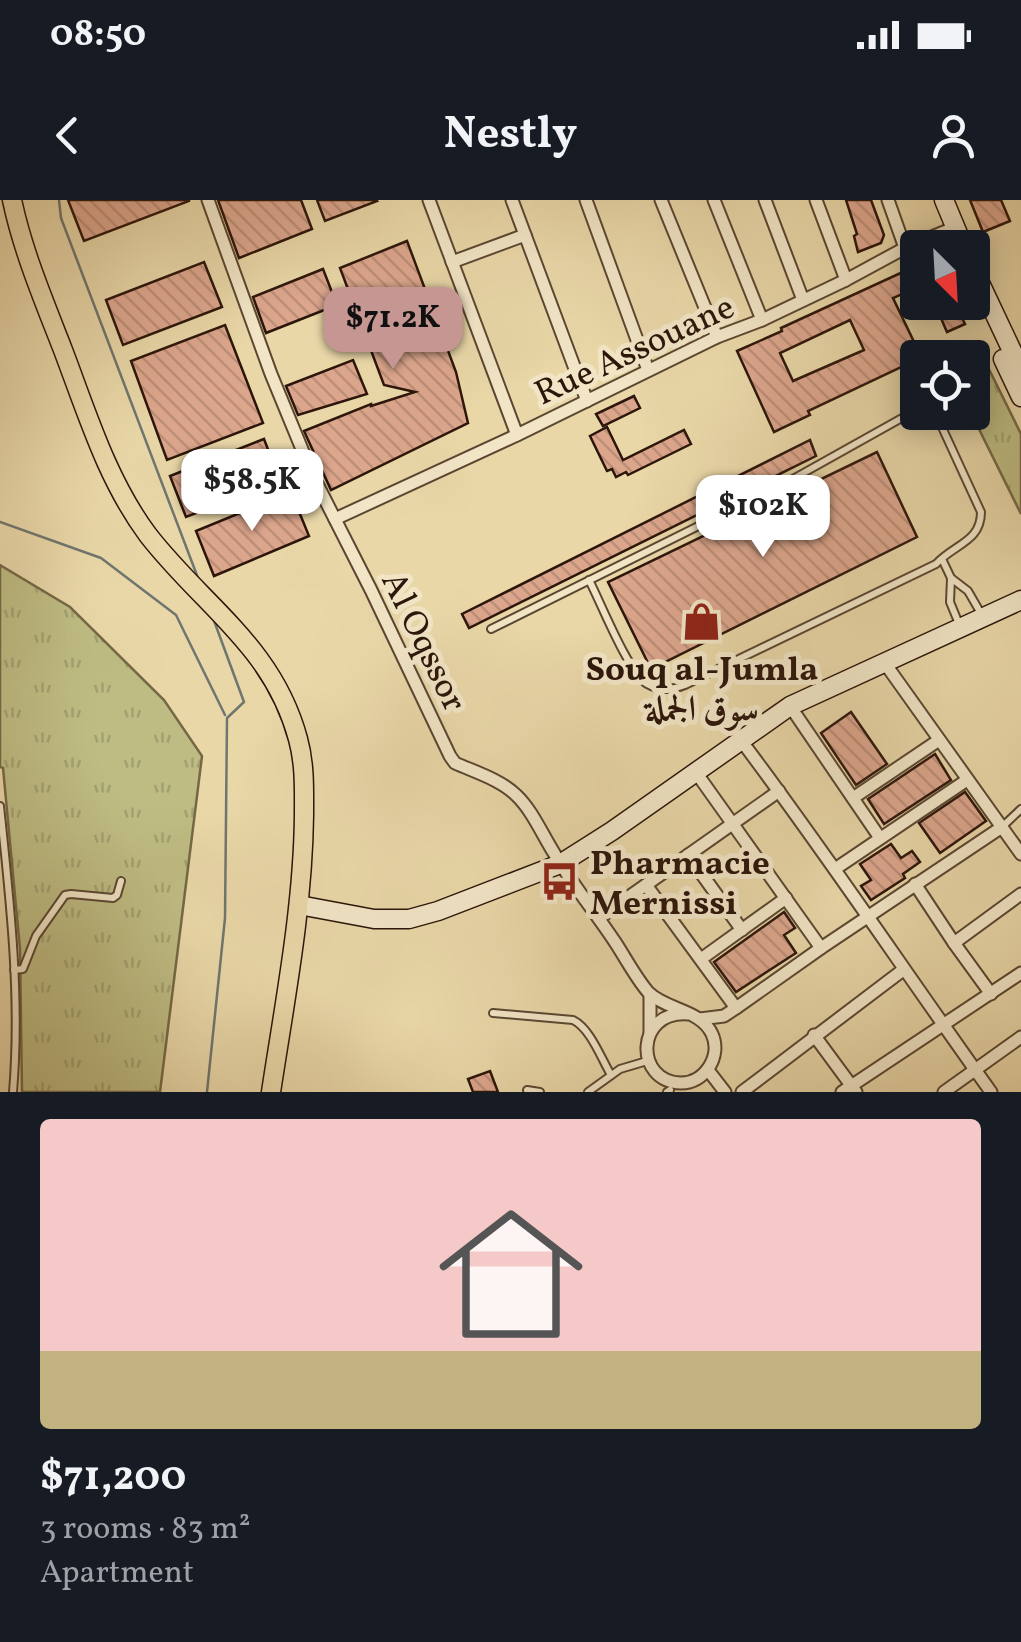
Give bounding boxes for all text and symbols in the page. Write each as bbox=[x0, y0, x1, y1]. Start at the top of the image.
text: 08:50 bbox=[50, 9, 146, 62]
text: Nestly bbox=[444, 104, 577, 167]
icon: back bbox=[40, 108, 95, 163]
icon: person bbox=[926, 108, 981, 163]
north arrow bbox=[900, 230, 990, 320]
map controls bbox=[900, 230, 990, 430]
street label: Rue Assouane bbox=[528, 285, 743, 419]
pin: $71.2K bbox=[312, 287, 474, 372]
text: $71.2K bbox=[346, 297, 440, 341]
button: locate bbox=[900, 340, 990, 430]
pin: $58.5K bbox=[171, 449, 333, 534]
text: $58.5K bbox=[203, 459, 301, 503]
pin: $102K bbox=[693, 475, 833, 560]
text: $102K bbox=[718, 485, 808, 529]
street label: Al Oqssor bbox=[368, 564, 477, 720]
shop icon: Souq al-Jumla سوق الجملة bbox=[681, 600, 723, 642]
place label: Souq al-Jumla سوق الجملة bbox=[586, 647, 818, 735]
place label: Pharmacie Mernissi bbox=[590, 841, 770, 929]
bus stop icon: Pharmacie Mernissi bbox=[539, 861, 581, 903]
icon: home bbox=[421, 1184, 601, 1364]
text: $71,200 bbox=[40, 1449, 186, 1508]
text: 3 rooms · 83 m² bbox=[40, 1508, 251, 1552]
text: Apartment bbox=[40, 1552, 194, 1596]

